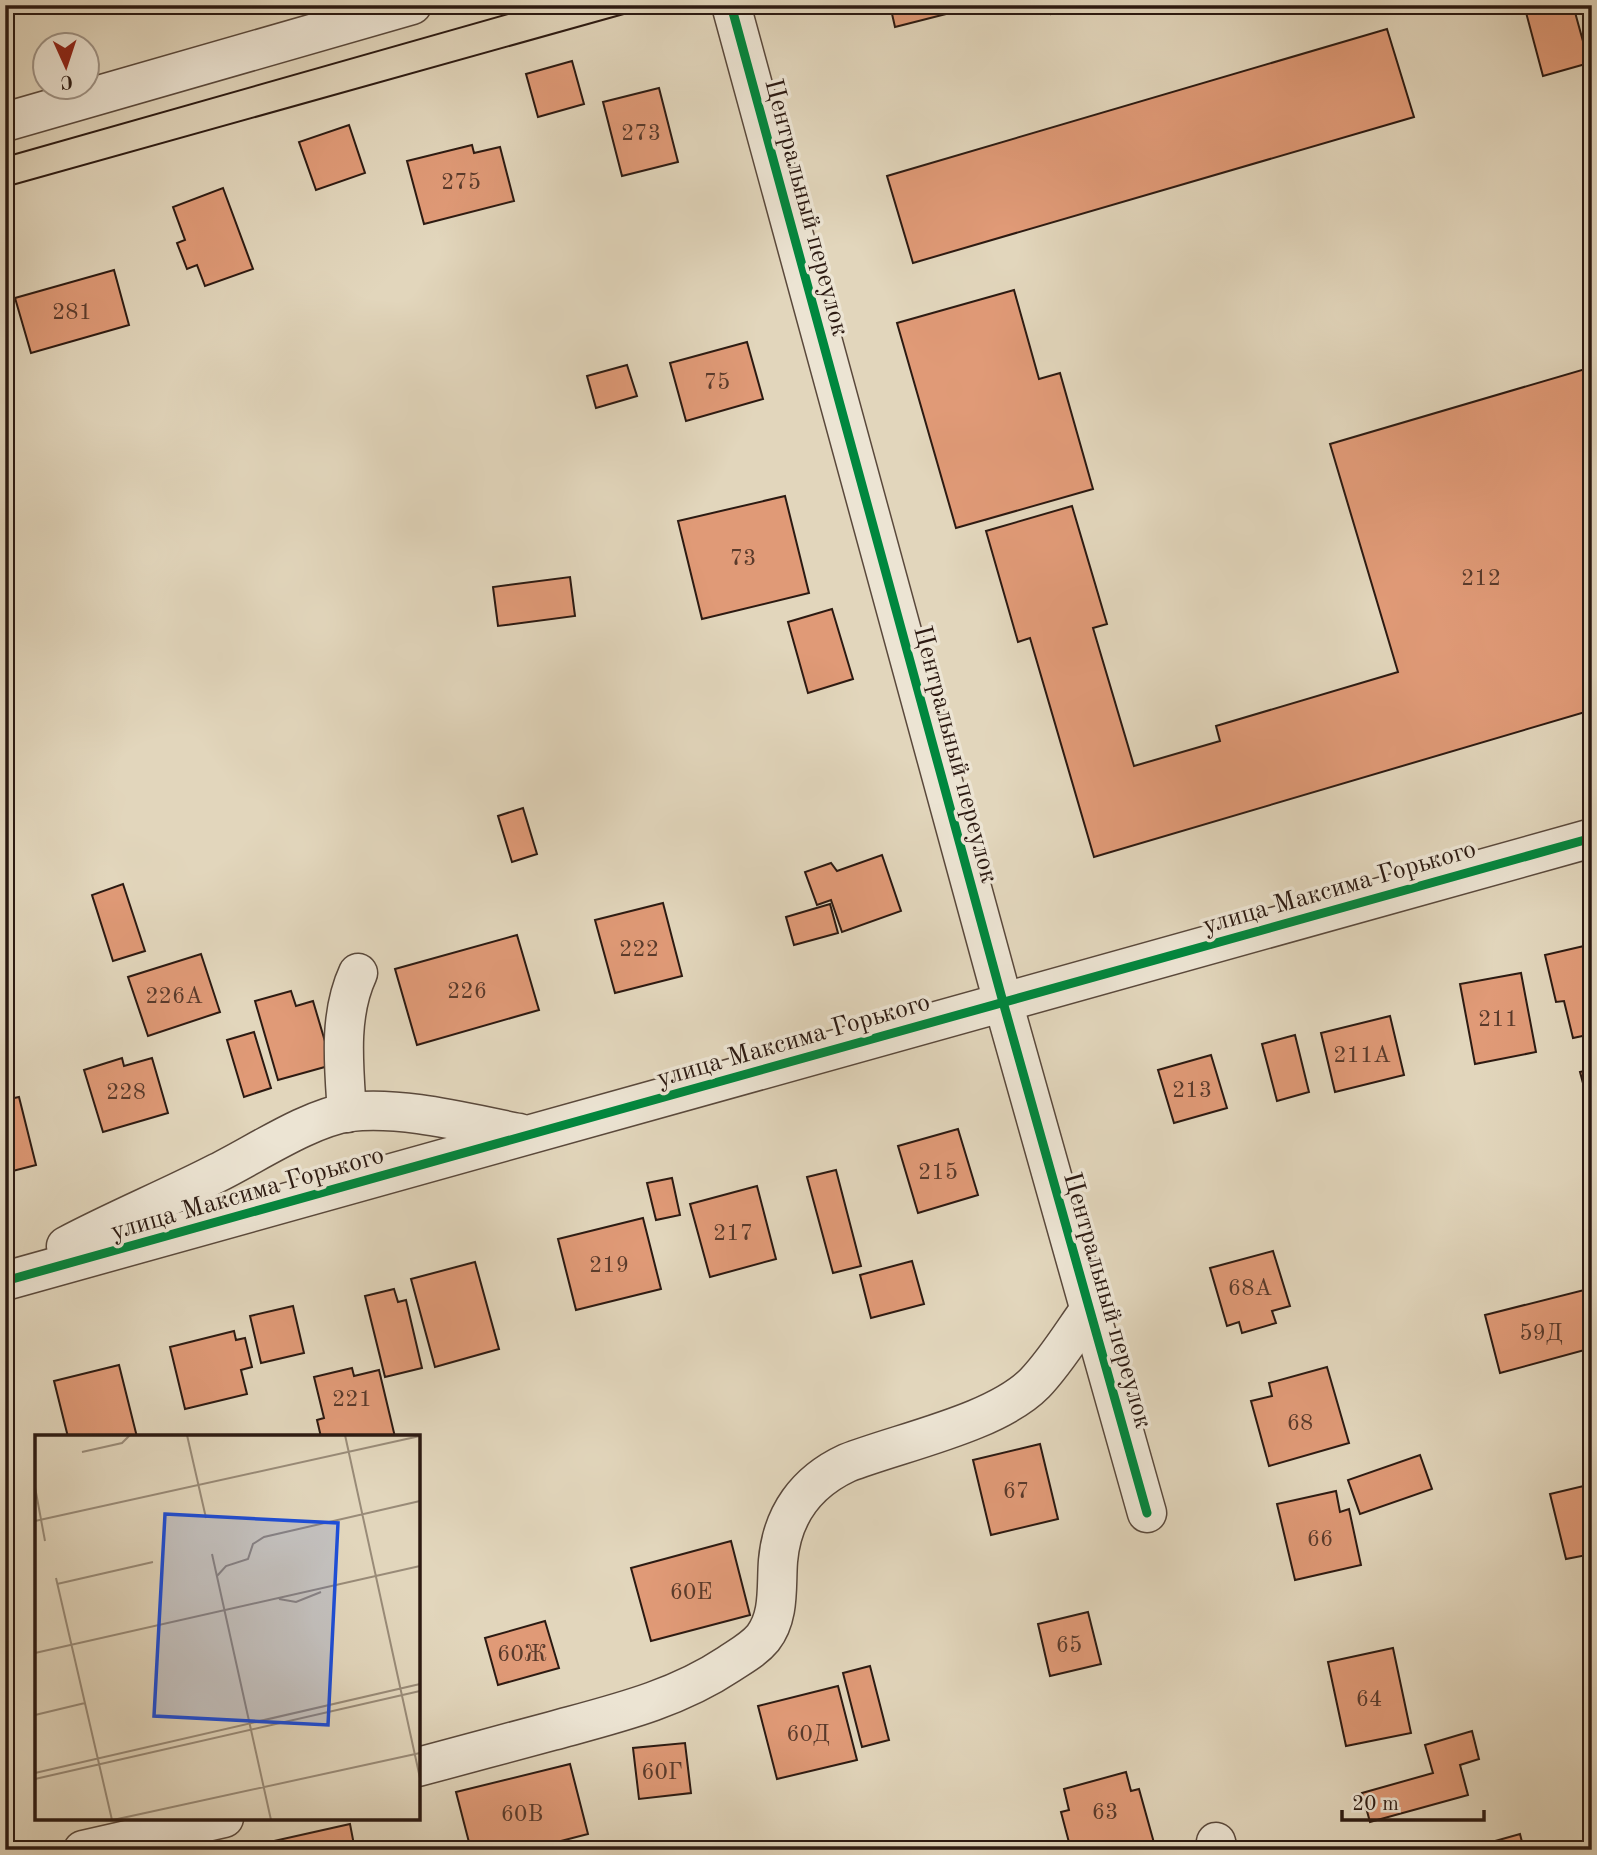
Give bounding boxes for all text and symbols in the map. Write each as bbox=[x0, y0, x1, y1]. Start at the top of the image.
north arrow bbox=[32, 32, 102, 102]
text: С bbox=[60, 71, 74, 90]
street label: Центральный переулок bbox=[759, 76, 853, 339]
house number: 273 bbox=[621, 122, 661, 145]
house number: 275 bbox=[441, 171, 481, 194]
house number: 281 bbox=[52, 301, 92, 324]
house number: 75 bbox=[704, 371, 730, 394]
house number: 73 bbox=[730, 547, 756, 570]
house number: 212 bbox=[1461, 567, 1501, 590]
street label: Центральный переулок bbox=[908, 623, 1002, 886]
street label: улица Максима Горького bbox=[1200, 836, 1479, 939]
house number: 222 bbox=[619, 938, 659, 961]
house number: 226 bbox=[447, 980, 487, 1003]
house number: 226А bbox=[145, 985, 203, 1008]
street label: улица Максима Горького bbox=[654, 989, 933, 1092]
house number: 211 bbox=[1478, 1008, 1518, 1031]
house number: 211А bbox=[1333, 1044, 1391, 1067]
house number: 213 bbox=[1172, 1079, 1212, 1102]
house number: 228 bbox=[106, 1081, 146, 1104]
street label: улица Максима Горького bbox=[108, 1142, 387, 1245]
house number: 215 bbox=[918, 1161, 958, 1184]
street label: Центральный переулок bbox=[1058, 1170, 1156, 1432]
house number: 217 bbox=[713, 1222, 753, 1245]
house number: 219 bbox=[589, 1254, 629, 1277]
house number: 68А bbox=[1228, 1277, 1273, 1300]
house number: 59Д bbox=[1519, 1322, 1563, 1345]
house number: 221 bbox=[332, 1388, 372, 1411]
house number: 68 bbox=[1287, 1412, 1313, 1435]
inset map bbox=[35, 1435, 420, 1820]
house number: 67 bbox=[1003, 1480, 1029, 1503]
house number: 66 bbox=[1307, 1528, 1333, 1551]
house number: 60Е bbox=[670, 1581, 712, 1604]
house number: 65 bbox=[1056, 1634, 1082, 1657]
house number: 60Ж bbox=[497, 1643, 547, 1666]
house number: 64 bbox=[1356, 1688, 1382, 1711]
house number: 60Д bbox=[786, 1723, 830, 1746]
house number: 60Г bbox=[641, 1761, 683, 1784]
scale bar bbox=[1342, 1778, 1483, 1822]
text: 20 m bbox=[1352, 1794, 1399, 1815]
house number: 63 bbox=[1092, 1801, 1118, 1824]
house number: 60В bbox=[501, 1803, 543, 1826]

